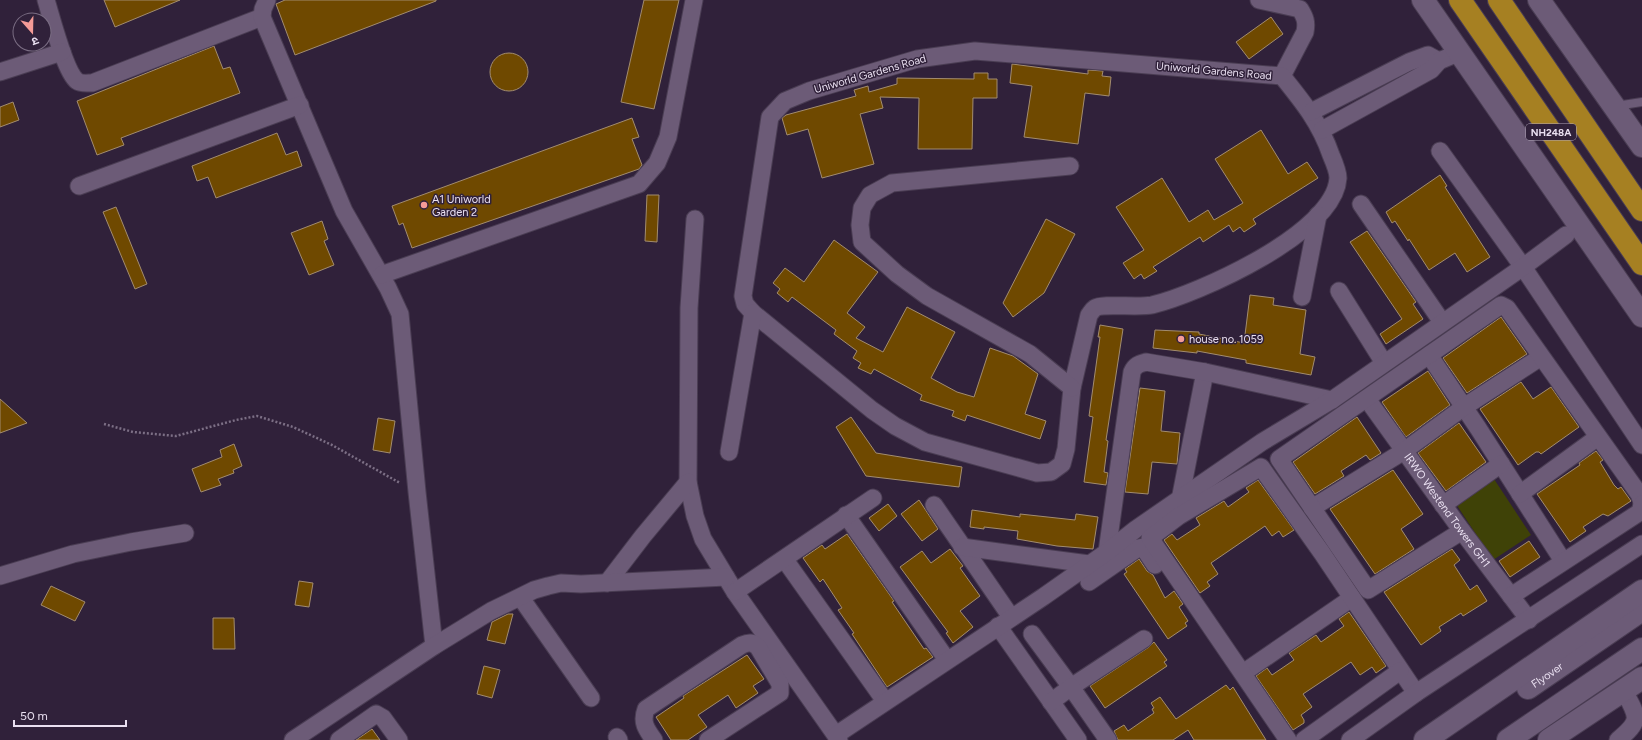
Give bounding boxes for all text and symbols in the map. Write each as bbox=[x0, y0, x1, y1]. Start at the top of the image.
north arrow bbox=[12, 12, 52, 52]
text: उ bbox=[29, 34, 40, 48]
street label: Uniworld Gardens Road bbox=[812, 52, 928, 96]
street label: Uniworld Gardens Road bbox=[1156, 59, 1272, 83]
road number: NH248A bbox=[1526, 124, 1576, 140]
place label: A1 Uniworld Garden 2 bbox=[432, 193, 491, 219]
marker: A1 Uniworld Garden 2 bbox=[419, 200, 429, 210]
place label: house no. 1059 bbox=[1189, 333, 1263, 346]
marker: house no. 1059 bbox=[1176, 334, 1186, 344]
street label: IRWO Westend Towers GH1 bbox=[1402, 451, 1493, 569]
street label: Flyover bbox=[1529, 659, 1566, 690]
scale bar bbox=[14, 702, 126, 728]
text: 50 m bbox=[20, 709, 48, 723]

